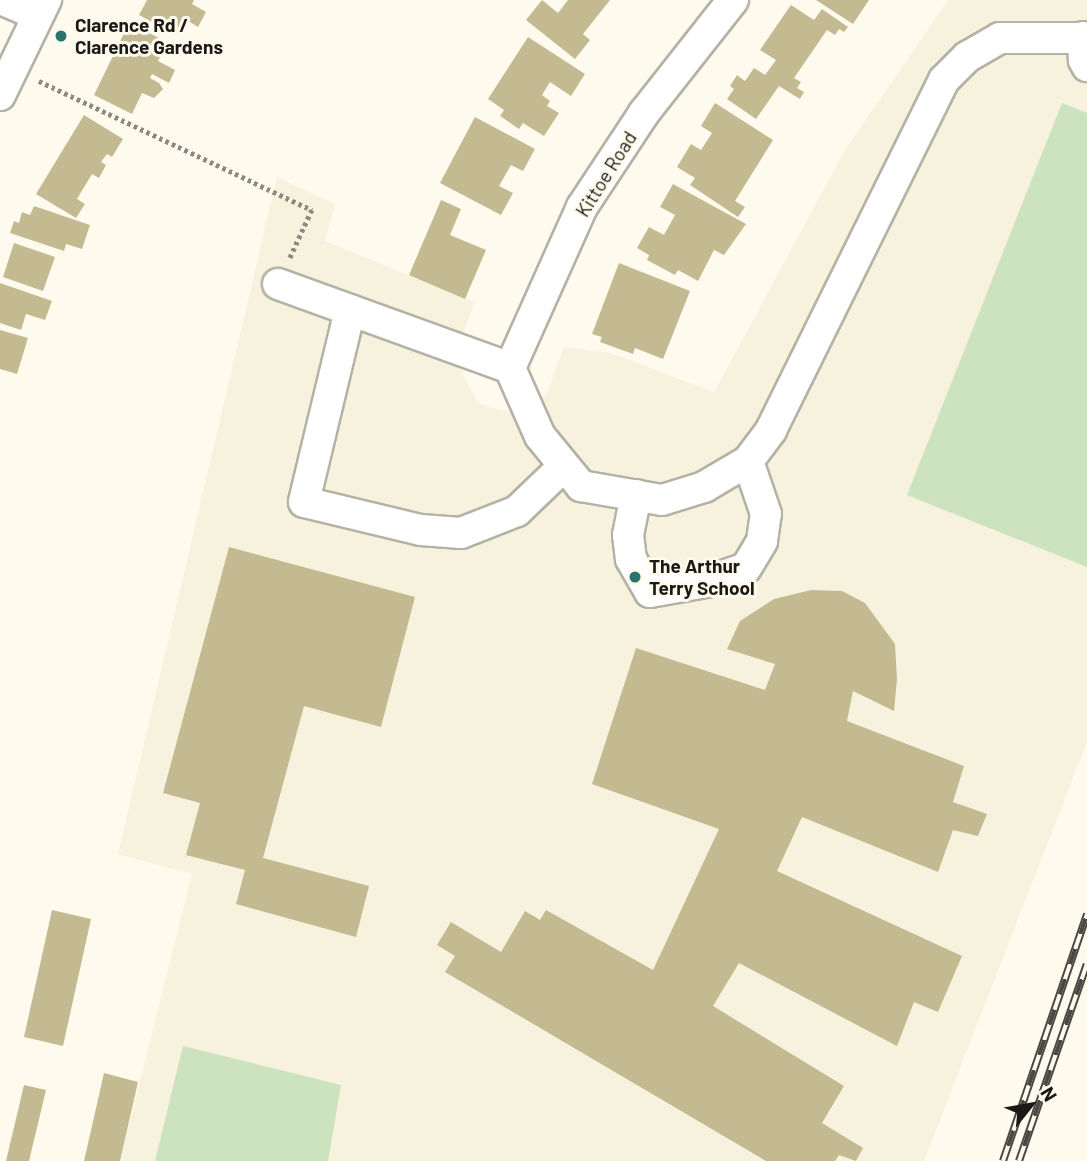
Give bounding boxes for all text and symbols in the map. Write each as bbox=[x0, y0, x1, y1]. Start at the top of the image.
place label: Clarence Rd / Clarence Gardens bbox=[75, 14, 223, 58]
marker: Clarence Rd / Clarence Gardens bbox=[53, 28, 69, 44]
street label: Kittoe Road bbox=[571, 127, 641, 221]
place label: The Arthur Terry School bbox=[649, 555, 755, 599]
marker: The Arthur Terry School bbox=[627, 569, 643, 585]
north arrow bbox=[996, 1070, 1066, 1140]
text: N bbox=[1036, 1083, 1063, 1105]

